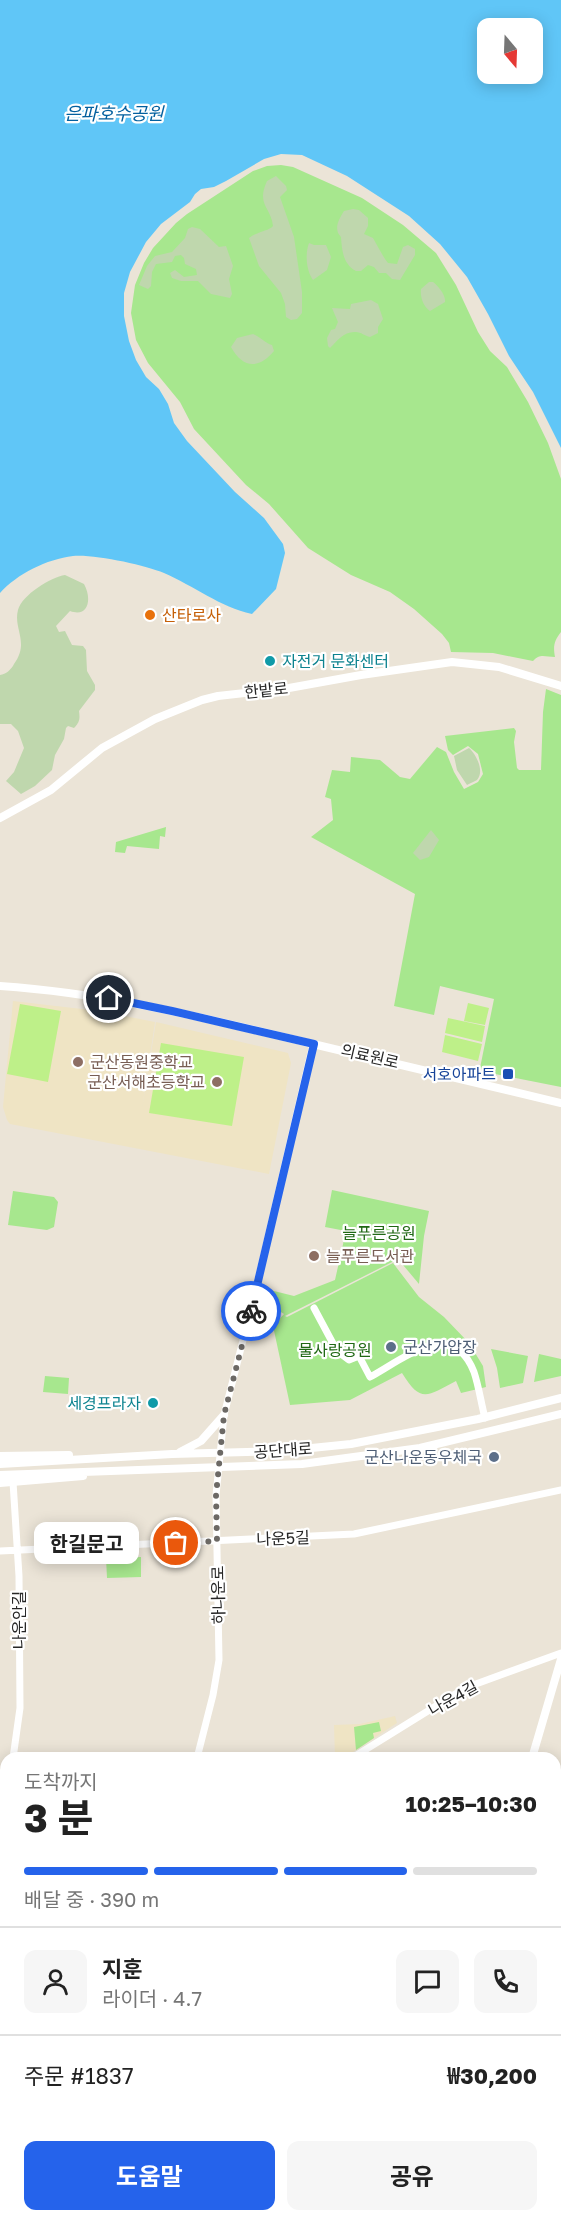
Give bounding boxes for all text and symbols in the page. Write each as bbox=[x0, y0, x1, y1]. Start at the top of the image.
north arrow bbox=[477, 18, 543, 84]
map controls bbox=[477, 18, 543, 84]
water label: 은파호수공원 bbox=[64, 102, 165, 124]
place label: 산타로사 bbox=[162, 605, 221, 625]
marker: 산타로사 bbox=[143, 608, 157, 622]
place label: 자전거 문화센터 bbox=[282, 651, 389, 671]
marker: 자전거 문화센터 bbox=[263, 654, 277, 668]
street label: 한밭로 bbox=[243, 678, 289, 702]
pin bbox=[83, 972, 134, 1023]
icon: home bbox=[92, 981, 125, 1014]
street label: 의료원로 bbox=[339, 1040, 401, 1072]
place label: 군산동원중학교 bbox=[90, 1052, 193, 1072]
marker: 군산동원중학교 bbox=[71, 1055, 85, 1069]
place label: 서호아파트 bbox=[422, 1064, 496, 1084]
marker: 서호아파트 bbox=[501, 1067, 515, 1081]
place label: 군산서해초등학교 bbox=[87, 1072, 205, 1092]
marker: 군산서해초등학교 bbox=[210, 1075, 224, 1089]
park label: 늘푸른공원 bbox=[342, 1223, 416, 1243]
place label: 늘푸른도서관 bbox=[326, 1246, 415, 1266]
marker: 늘푸른도서관 bbox=[307, 1249, 321, 1263]
courier bbox=[221, 1281, 281, 1341]
icon: bike bbox=[235, 1295, 268, 1328]
place label: 군산가압장 bbox=[403, 1337, 477, 1357]
park label: 물사랑공원 bbox=[298, 1340, 372, 1360]
marker: 군산가압장 bbox=[384, 1340, 398, 1354]
place label: 세경프라자 bbox=[67, 1393, 141, 1413]
marker: 세경프라자 bbox=[146, 1396, 160, 1410]
street label: 공단대로 bbox=[253, 1438, 313, 1462]
place label: 군산나운동우체국 bbox=[364, 1447, 482, 1467]
marker: 군산나운동우체국 bbox=[487, 1450, 501, 1464]
pin bbox=[150, 1517, 201, 1568]
callout: 한길문고 bbox=[35, 1522, 140, 1564]
icon: bag bbox=[159, 1526, 192, 1559]
street label: 나운5길 bbox=[256, 1527, 310, 1549]
text: 한길문고 bbox=[50, 1531, 123, 1555]
street label: 하나운로 bbox=[207, 1565, 229, 1625]
street label: 나운안길 bbox=[9, 1591, 29, 1649]
street label: 나운4길 bbox=[425, 1676, 481, 1720]
text: 도착까지 bbox=[24, 1769, 98, 1793]
text: 10:25–10:30 bbox=[405, 1790, 537, 1817]
text: 3 분 bbox=[24, 1794, 93, 1841]
text: 배달 중 · 390 m bbox=[24, 1887, 159, 1911]
button: person bbox=[24, 1950, 87, 2013]
button: chat bbox=[396, 1950, 459, 2013]
button: phone bbox=[474, 1950, 537, 2013]
text: 지훈 bbox=[102, 1955, 142, 1982]
text: 라이더 · 4.7 bbox=[102, 1986, 202, 2010]
text: 주문 #1837 bbox=[24, 2062, 134, 2089]
text: ₩30,200 bbox=[447, 2062, 537, 2089]
button: 도움말 bbox=[24, 2141, 275, 2210]
button: 공유 bbox=[287, 2141, 537, 2210]

